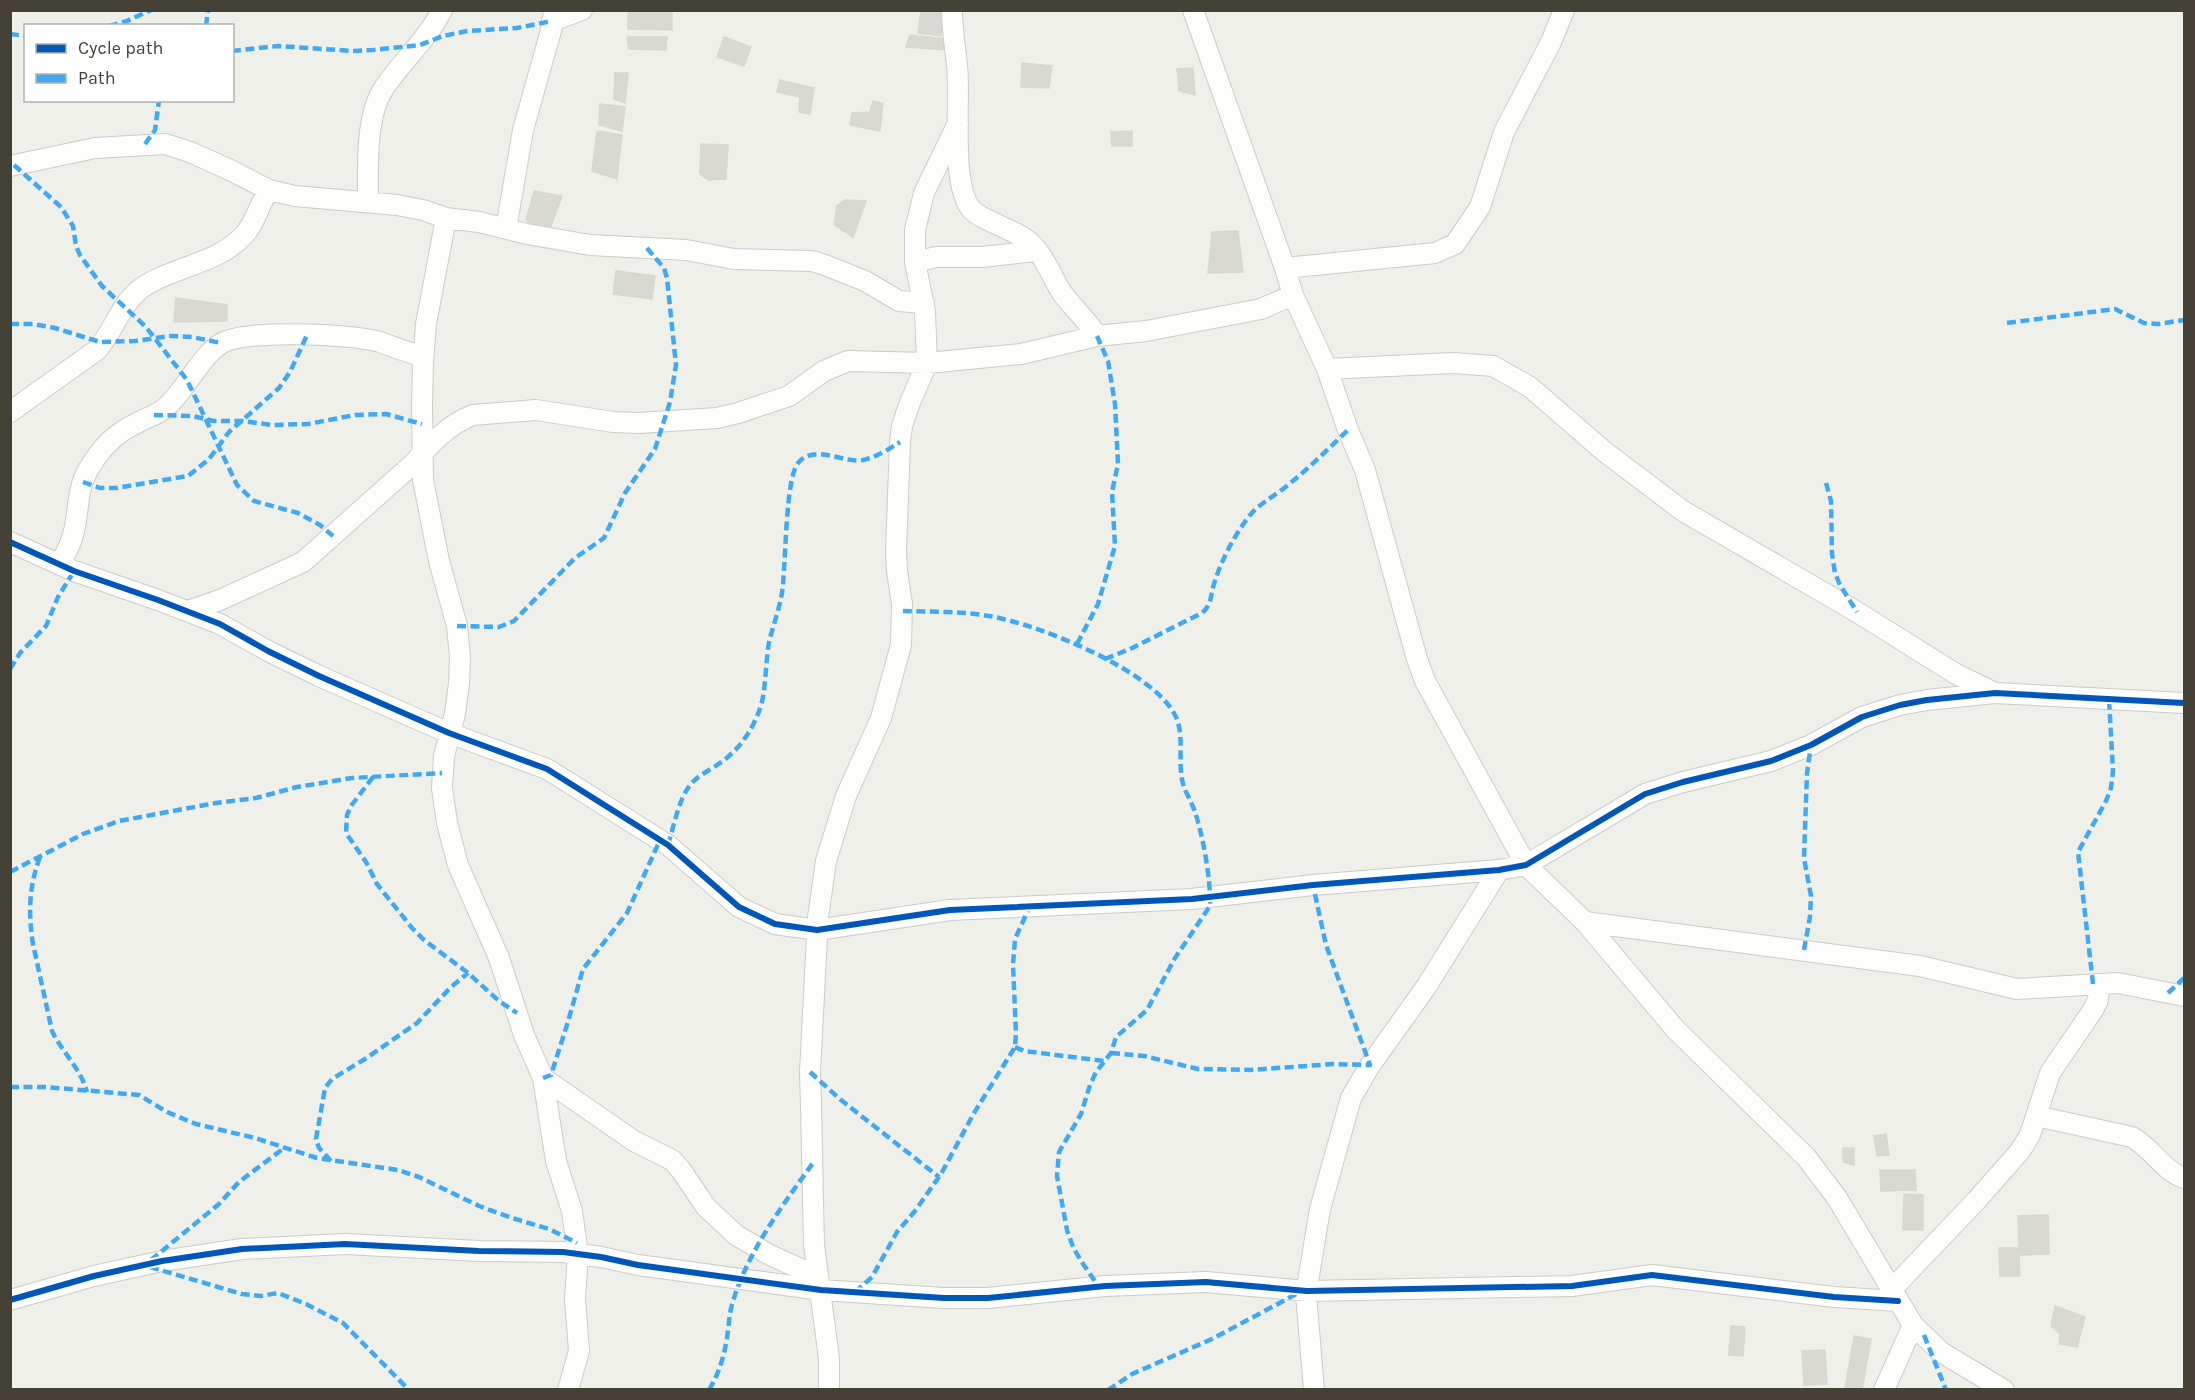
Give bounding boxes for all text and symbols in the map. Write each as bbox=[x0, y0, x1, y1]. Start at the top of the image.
legend bbox=[24, 24, 234, 102]
text: Cycle path bbox=[78, 37, 163, 59]
text: Path bbox=[78, 67, 116, 89]

